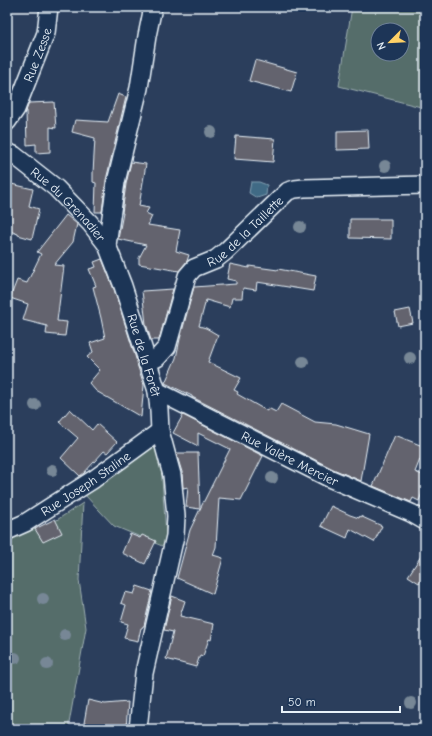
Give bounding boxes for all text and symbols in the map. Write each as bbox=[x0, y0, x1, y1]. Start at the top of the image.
north arrow bbox=[370, 22, 410, 62]
street label: Rue Zesse bbox=[20, 27, 54, 84]
text: N bbox=[374, 40, 389, 52]
street label: Rue du Grenadier bbox=[28, 164, 109, 245]
street label: Rue de la Taillette bbox=[205, 192, 286, 269]
street label: Rue de la Forêt bbox=[124, 312, 164, 399]
street label: Rue Valère Mercier bbox=[239, 428, 341, 489]
street label: Rue Joseph Staline bbox=[38, 447, 134, 519]
scale bar bbox=[282, 688, 400, 714]
text: 50 m bbox=[288, 695, 316, 709]

